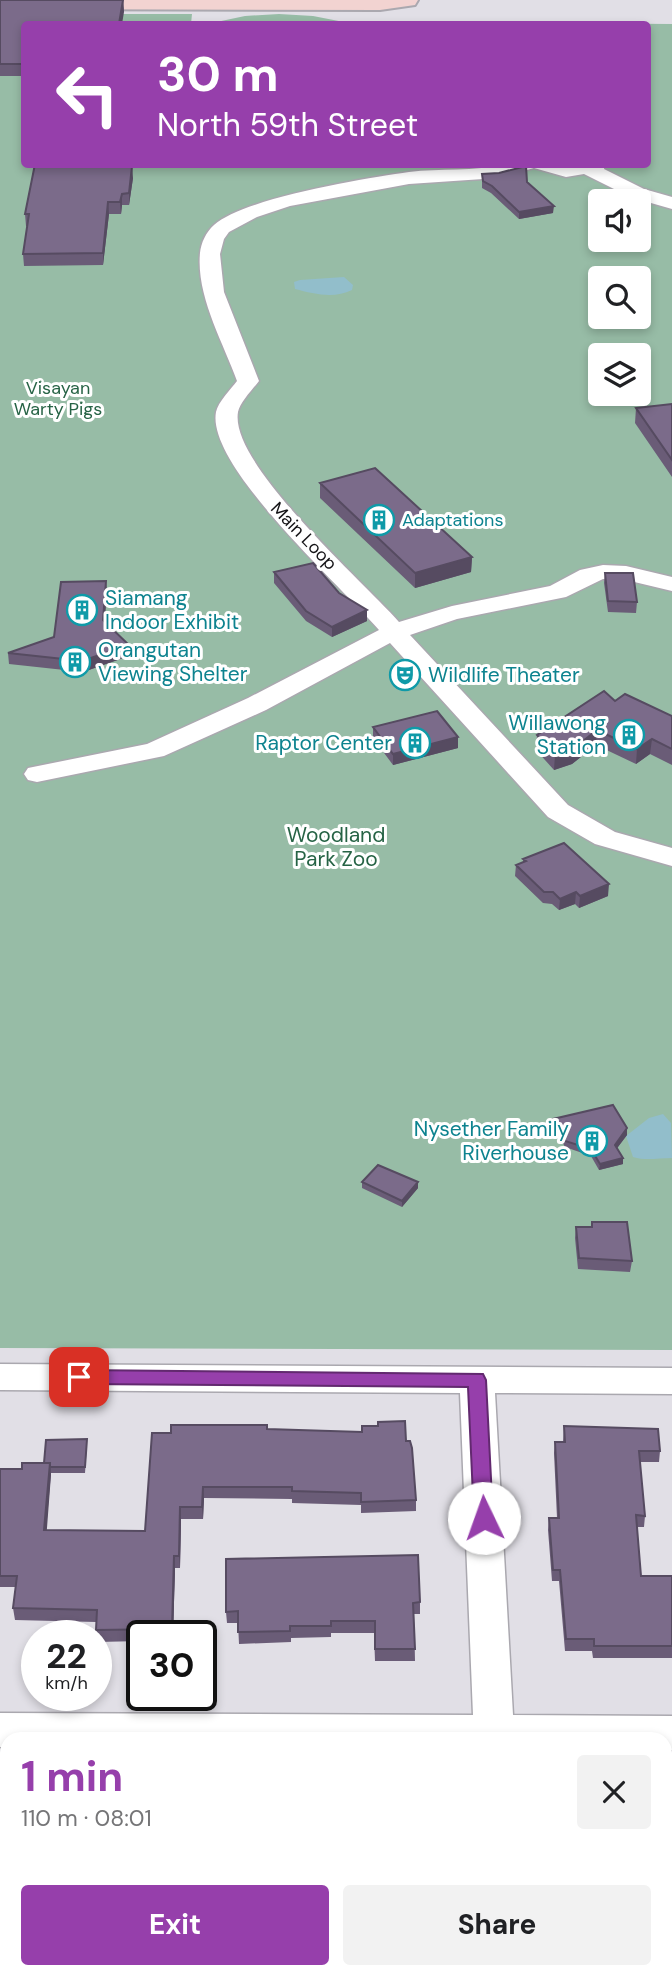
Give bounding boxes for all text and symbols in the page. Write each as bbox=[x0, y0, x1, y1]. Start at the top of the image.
text: 30 m bbox=[157, 42, 279, 106]
icon: left bbox=[42, 49, 133, 140]
text: North 59th Street bbox=[157, 104, 418, 146]
map controls bbox=[588, 189, 651, 406]
button: sound bbox=[588, 189, 651, 252]
button: search bbox=[588, 266, 651, 329]
button: layers bbox=[588, 343, 651, 406]
park label: Visayan Warty Pigs bbox=[14, 376, 102, 421]
street label: Main Loop bbox=[265, 497, 343, 575]
building icon: Adaptations bbox=[362, 503, 396, 537]
place label: Adaptations bbox=[402, 508, 503, 532]
place label: Siamang Indoor Exhibit bbox=[105, 584, 239, 636]
building icon: Siamang Indoor Exhibit bbox=[65, 593, 99, 627]
place label: Orangutan Viewing Shelter bbox=[98, 636, 248, 688]
building icon: Orangutan Viewing Shelter bbox=[58, 645, 92, 679]
theatre icon: Wildlife Theater bbox=[388, 658, 422, 692]
place label: Wildlife Theater bbox=[428, 661, 580, 689]
place label: Willawong Station bbox=[508, 709, 606, 761]
building icon: Willawong Station bbox=[612, 718, 646, 752]
building icon: Raptor Center bbox=[398, 726, 432, 760]
place label: Raptor Center bbox=[255, 729, 392, 757]
park label: Woodland Park Zoo bbox=[287, 821, 385, 873]
place label: Nysether Family Riverhouse bbox=[414, 1115, 569, 1167]
building icon: Nysether Family Riverhouse bbox=[575, 1124, 609, 1158]
pin bbox=[49, 1347, 109, 1407]
icon: arrive bbox=[60, 1358, 98, 1396]
position arrow bbox=[447, 1481, 521, 1555]
speed limit sign: 30 bbox=[126, 1620, 217, 1711]
text: 22 bbox=[46, 1633, 87, 1679]
text: km/h bbox=[45, 1671, 88, 1695]
text: 1 min bbox=[21, 1749, 123, 1804]
button: close bbox=[577, 1755, 651, 1829]
text: 110 m · 08:01 bbox=[21, 1803, 152, 1833]
button: Exit bbox=[21, 1885, 329, 1965]
button: Share bbox=[343, 1885, 651, 1965]

